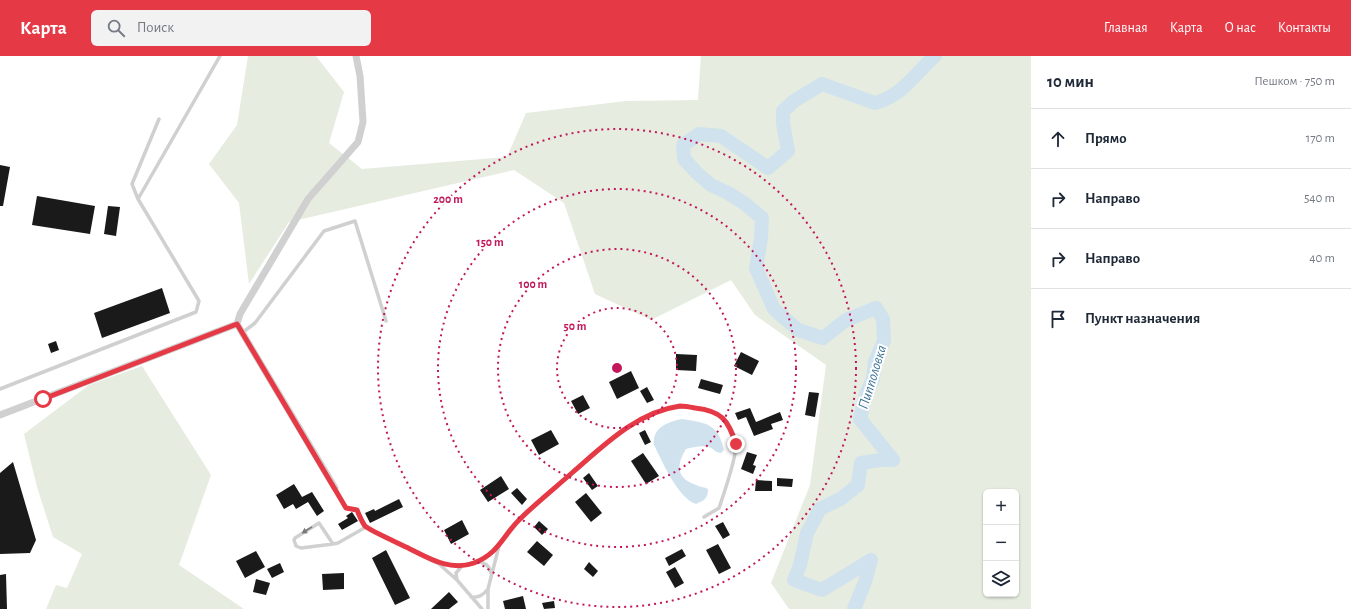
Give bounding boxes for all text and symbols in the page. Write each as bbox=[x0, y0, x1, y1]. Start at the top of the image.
search box bbox=[91, 10, 371, 46]
icon: search bbox=[105, 17, 127, 39]
text: Карта bbox=[20, 19, 67, 38]
text: Поиск bbox=[137, 20, 174, 35]
text: Главная bbox=[1104, 21, 1148, 35]
text: Карта bbox=[1170, 21, 1203, 35]
text: О нас bbox=[1225, 21, 1256, 35]
text: Контакты bbox=[1278, 21, 1331, 35]
text: 10 мин bbox=[1047, 73, 1094, 90]
text: Пешком · 750 m bbox=[1254, 75, 1335, 88]
icon: ahead bbox=[1047, 128, 1069, 150]
text: Прямо bbox=[1085, 131, 1127, 146]
text: 170 m bbox=[1306, 132, 1335, 145]
icon: right bbox=[1047, 188, 1069, 210]
text: Направо bbox=[1085, 191, 1140, 206]
text: 540 m bbox=[1304, 192, 1335, 205]
text: 200 m bbox=[433, 193, 463, 205]
text: 150 m bbox=[476, 236, 504, 248]
icon: right bbox=[1047, 248, 1069, 270]
text: Направо bbox=[1085, 251, 1140, 266]
text: 40 m bbox=[1309, 252, 1335, 265]
text: 100 m bbox=[519, 278, 547, 290]
icon: arrive bbox=[1047, 308, 1069, 330]
text: Пункт назначения bbox=[1085, 311, 1200, 326]
text: 50 m bbox=[564, 320, 587, 332]
water label: Пипполовка bbox=[856, 343, 889, 411]
centre of rings bbox=[610, 361, 624, 375]
route start bbox=[34, 390, 52, 408]
route end bbox=[727, 435, 745, 453]
map controls bbox=[983, 489, 1019, 597]
button: + bbox=[983, 489, 1019, 525]
button: − bbox=[983, 525, 1019, 561]
one-way arrow bbox=[301, 527, 313, 534]
button: layers bbox=[983, 561, 1019, 597]

